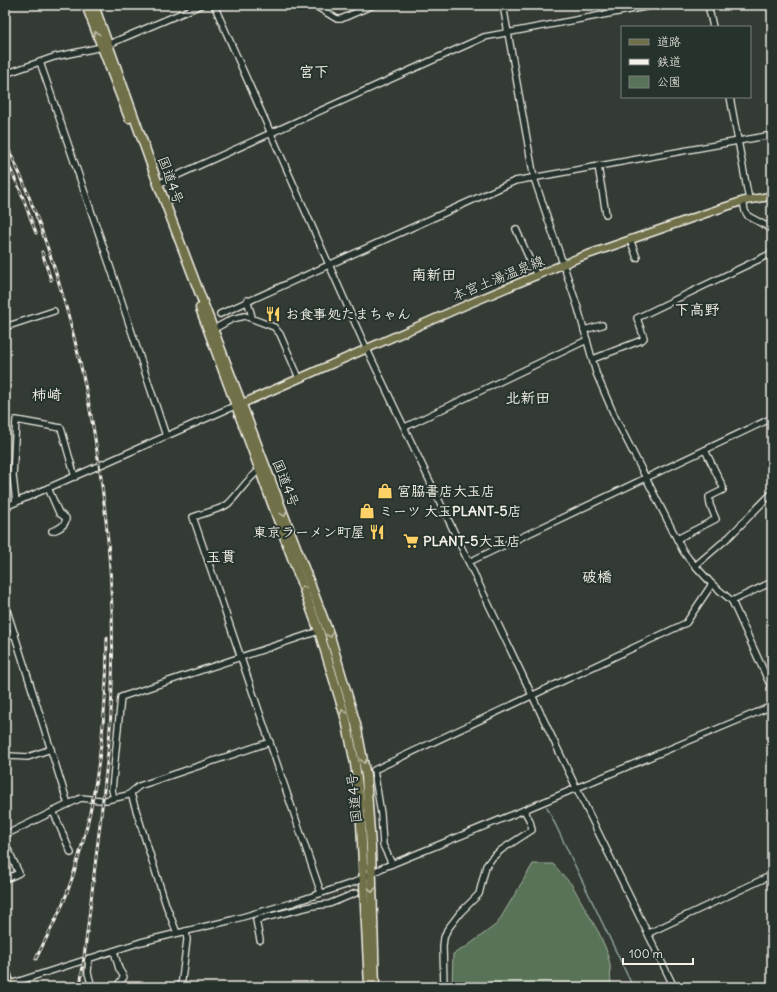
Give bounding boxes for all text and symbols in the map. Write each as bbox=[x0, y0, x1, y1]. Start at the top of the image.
legend bbox=[621, 26, 751, 98]
one-way arrow bbox=[93, 30, 101, 37]
text: 道路 bbox=[657, 34, 681, 49]
text: 鉄道 bbox=[657, 54, 681, 69]
district label: 宮下 bbox=[299, 62, 329, 81]
text: 公園 bbox=[657, 74, 681, 89]
street label: 国道4号 bbox=[154, 153, 188, 207]
street label: 本宮土湯温泉線 bbox=[449, 251, 547, 305]
district label: 南新田 bbox=[411, 265, 457, 284]
district label: 下高野 bbox=[674, 300, 720, 319]
restaurant icon: お食事処たまちゃん bbox=[264, 305, 282, 323]
place label: お食事処たまちゃん bbox=[285, 305, 411, 323]
district label: 柿崎 bbox=[32, 385, 62, 404]
district label: 北新田 bbox=[505, 388, 551, 407]
street label: 国道4号 bbox=[269, 456, 303, 510]
shop icon: 宮脇書店大玉店 bbox=[376, 482, 394, 500]
place label: 宮脇書店大玉店 bbox=[397, 482, 495, 500]
shop icon: ミーツ 大玉PLANT-5店 bbox=[358, 502, 376, 520]
place label: ミーツ 大玉PLANT-5店 bbox=[379, 502, 521, 520]
one-way arrow bbox=[279, 510, 287, 517]
place label: 東京ラーメン町屋 bbox=[253, 523, 365, 541]
restaurant icon: 東京ラーメン町屋 bbox=[368, 523, 386, 541]
supermarket icon: PLANT-5大玉店 bbox=[402, 532, 420, 550]
place label: PLANT-5大玉店 bbox=[423, 532, 520, 550]
district label: 玉貫 bbox=[206, 547, 236, 566]
district label: 破橋 bbox=[582, 567, 612, 586]
one-way arrow bbox=[299, 585, 307, 592]
one-way arrow bbox=[325, 632, 333, 639]
one-way arrow bbox=[339, 709, 348, 716]
one-way arrow bbox=[359, 757, 367, 764]
street label: 国道4号 bbox=[342, 772, 366, 824]
one-way arrow bbox=[368, 887, 376, 893]
scale bar bbox=[623, 940, 693, 966]
text: 100 m bbox=[629, 946, 663, 961]

